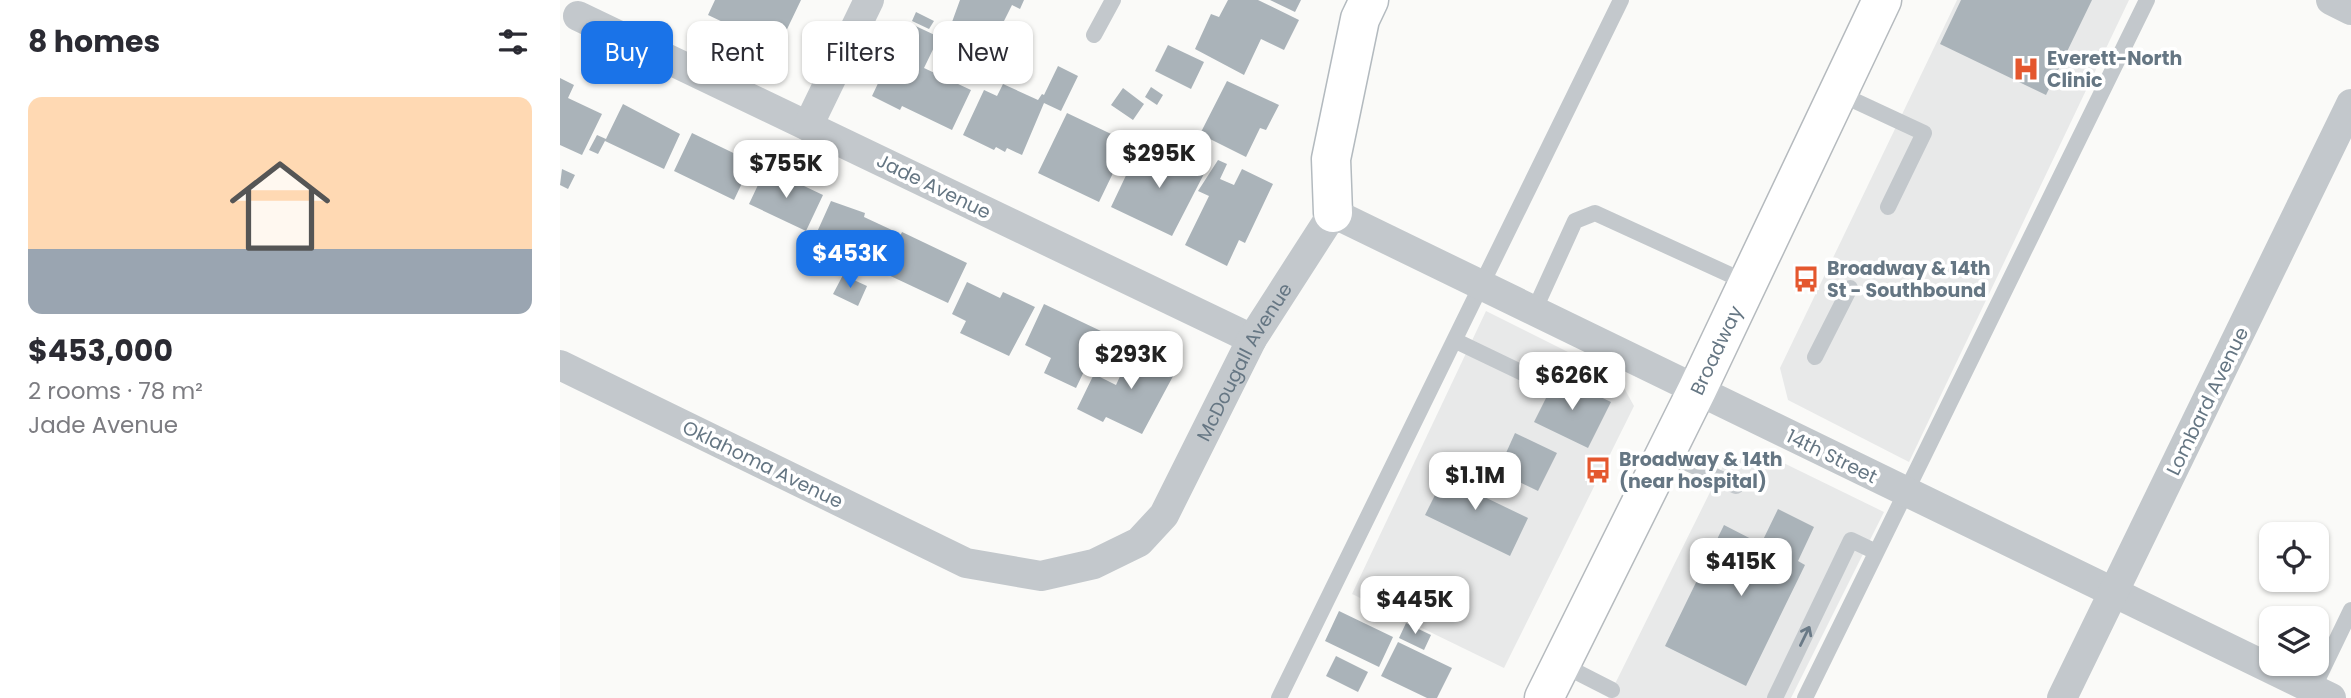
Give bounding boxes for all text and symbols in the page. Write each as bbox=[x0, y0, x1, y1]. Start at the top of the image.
text: 8 homes bbox=[28, 20, 160, 63]
chip: Buy bbox=[581, 21, 673, 84]
chip: Rent bbox=[687, 21, 788, 84]
chip: Filters bbox=[802, 21, 919, 84]
chip: New bbox=[933, 21, 1033, 84]
icon: filters bbox=[494, 23, 532, 61]
place label: Everett-North Clinic bbox=[2047, 45, 2182, 94]
hospital icon: Everett-North Clinic bbox=[2011, 54, 2041, 84]
pin: $295K bbox=[1110, 130, 1208, 190]
text: $295K bbox=[1122, 137, 1196, 169]
pin: $755K bbox=[737, 140, 835, 200]
icon: home bbox=[217, 143, 343, 269]
text: $755K bbox=[749, 147, 823, 179]
street label: Jade Avenue bbox=[872, 147, 995, 226]
pin: $453K bbox=[801, 230, 899, 290]
text: $453K bbox=[812, 237, 888, 269]
place label: Broadway & 14th St - Southbound bbox=[1827, 255, 1991, 304]
bus stop icon: Broadway & 14th St - Southbound bbox=[1791, 264, 1821, 294]
street label: McDougall Avenue bbox=[1190, 277, 1299, 446]
street label: Broadway bbox=[1684, 301, 1749, 399]
street label: Lombard Avenue bbox=[2160, 323, 2255, 480]
text: $453,000 bbox=[28, 329, 173, 372]
pin: $293K bbox=[1082, 332, 1180, 391]
text: $293K bbox=[1095, 338, 1167, 370]
pin: $626K bbox=[1523, 352, 1621, 412]
text: $626K bbox=[1535, 359, 1609, 391]
text: 2 rooms · 78 m² bbox=[28, 375, 203, 407]
text: Jade Avenue bbox=[28, 409, 178, 441]
street label: Oklahoma Avenue bbox=[678, 414, 848, 515]
street label: 14th Street bbox=[1782, 423, 1882, 490]
place label: Broadway & 14th (near hospital) bbox=[1619, 446, 1783, 495]
pin: $1.1M bbox=[1426, 452, 1524, 512]
bus stop icon: Broadway & 14th (near hospital) bbox=[1583, 455, 1613, 485]
text: $1.1M bbox=[1445, 459, 1505, 491]
map controls bbox=[2259, 522, 2329, 676]
button: locate bbox=[2259, 522, 2329, 592]
pin: $415K bbox=[1692, 538, 1790, 598]
text: $415K bbox=[1706, 545, 1776, 577]
pin: $445K bbox=[1366, 576, 1464, 636]
text: $445K bbox=[1376, 583, 1454, 615]
button: layers bbox=[2259, 606, 2329, 676]
one-way arrow bbox=[1799, 626, 1812, 647]

